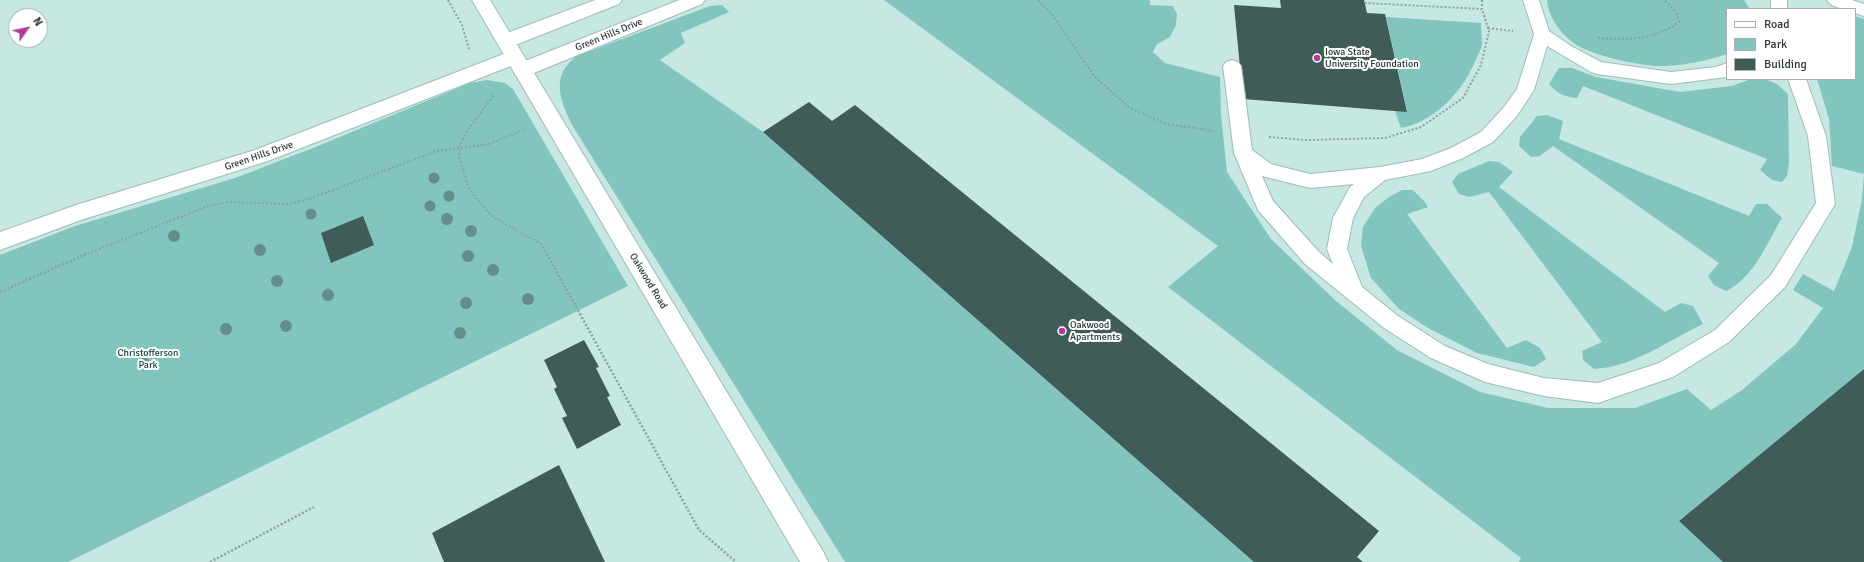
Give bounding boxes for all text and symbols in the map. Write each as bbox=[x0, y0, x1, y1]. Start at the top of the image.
north arrow bbox=[8, 8, 48, 48]
legend bbox=[1726, 8, 1856, 80]
text: N bbox=[30, 15, 45, 28]
street label: Green Hills Drive bbox=[573, 16, 645, 54]
text: Road bbox=[1764, 17, 1790, 32]
text: Park bbox=[1764, 37, 1787, 52]
place label: Iowa State University Foundation bbox=[1325, 46, 1419, 70]
marker: Iowa State University Foundation bbox=[1312, 53, 1322, 63]
text: Building bbox=[1764, 57, 1807, 72]
street label: Green Hills Drive bbox=[223, 139, 295, 173]
street label: Oakwood Road bbox=[627, 251, 669, 311]
place label: Oakwood Apartments bbox=[1070, 319, 1120, 342]
marker: Oakwood Apartments bbox=[1057, 326, 1067, 336]
park label: Christofferson Park bbox=[118, 347, 178, 370]

